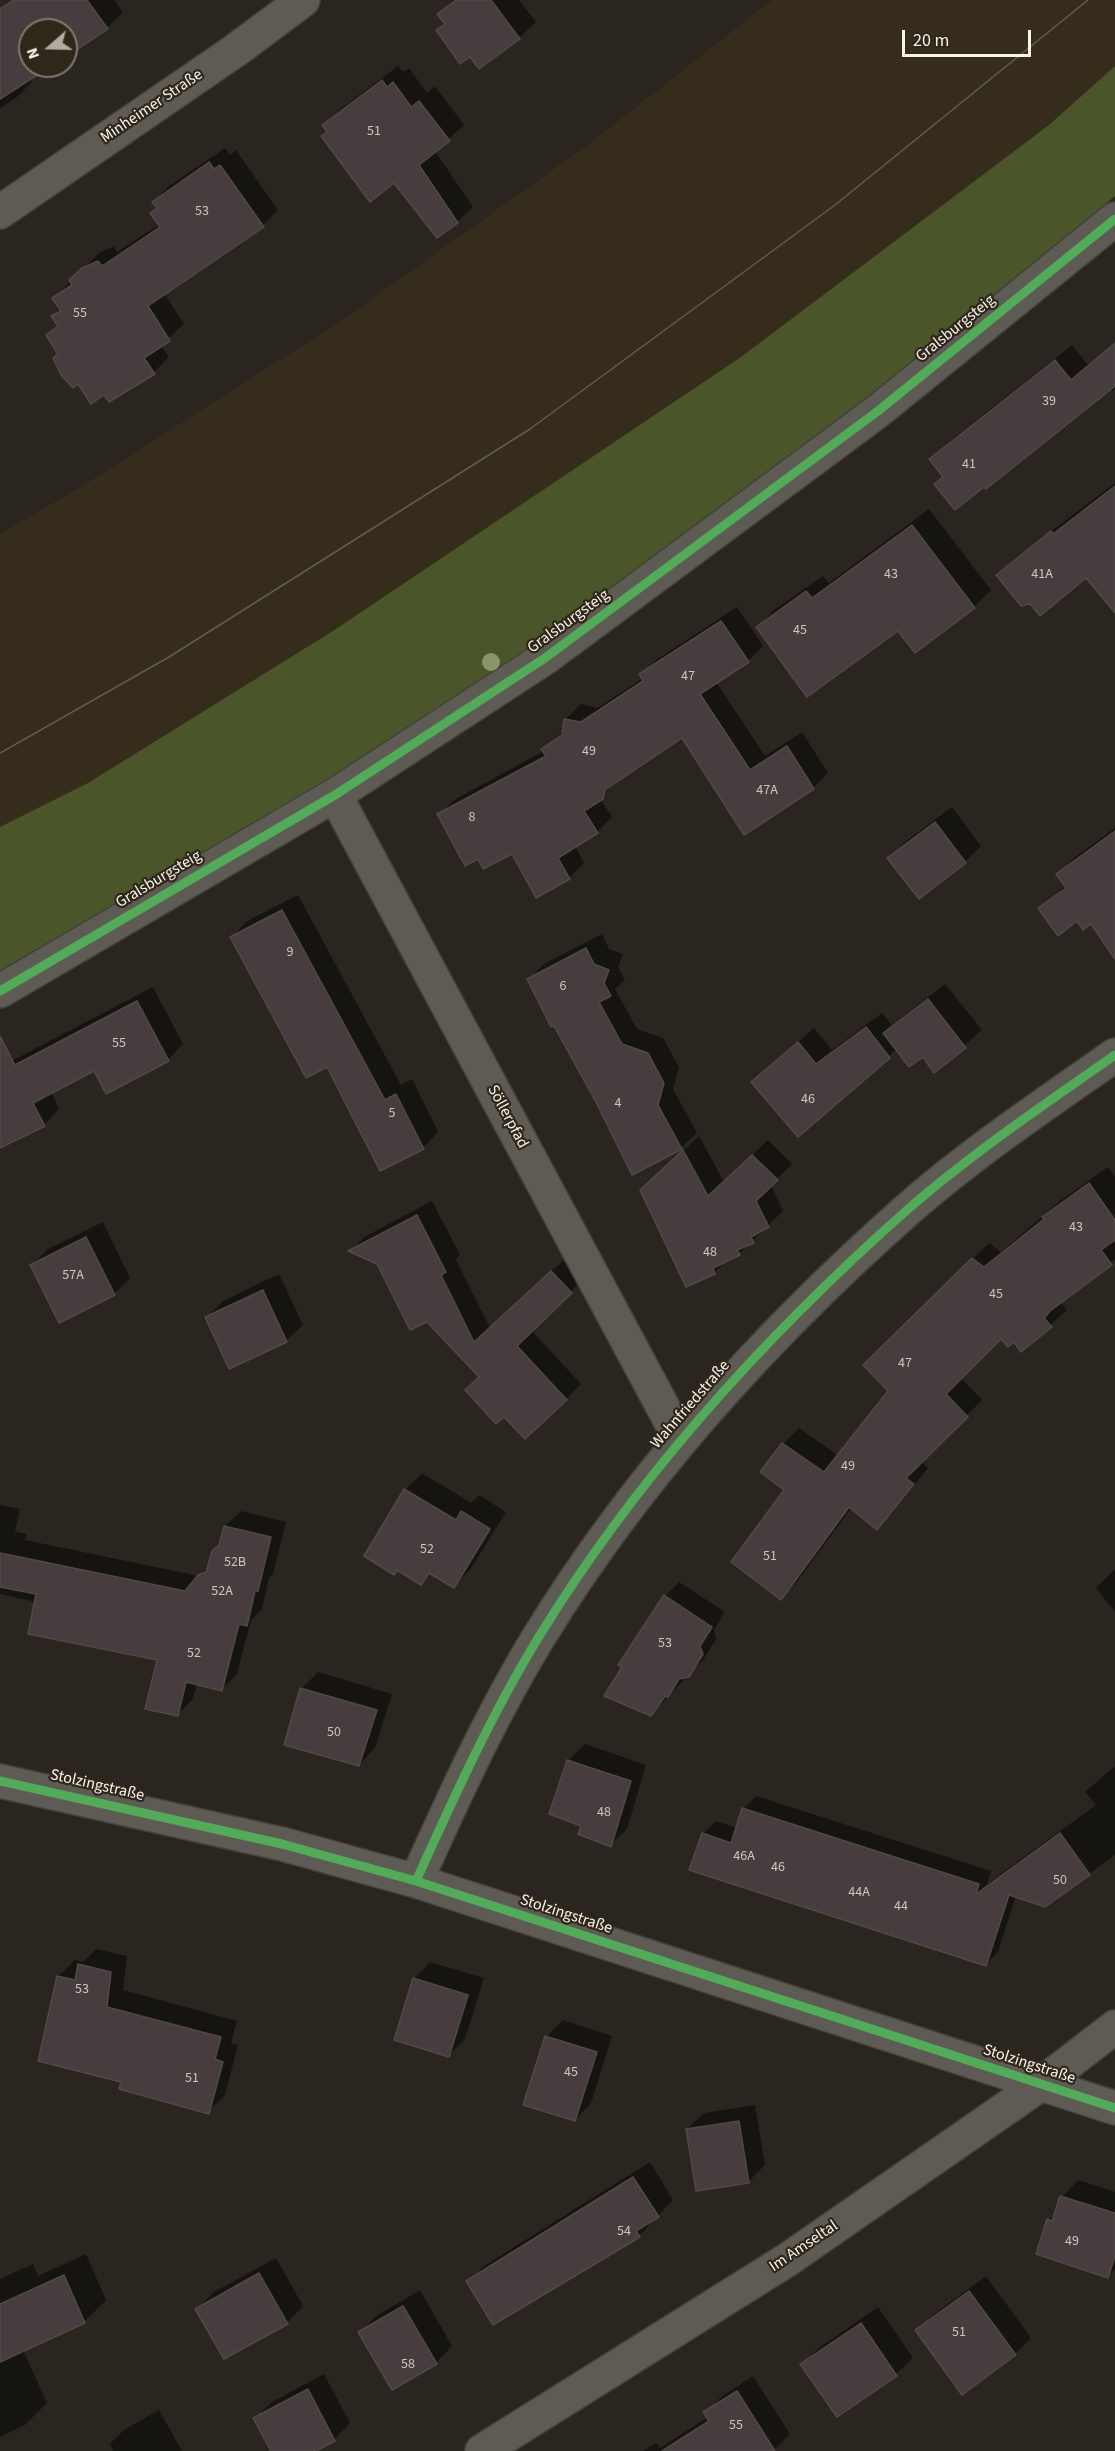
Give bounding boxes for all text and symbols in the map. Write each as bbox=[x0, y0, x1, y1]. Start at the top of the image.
north arrow bbox=[18, 18, 78, 78]
scale bar bbox=[905, 18, 1034, 56]
text: 20 m bbox=[913, 28, 949, 53]
text: N bbox=[21, 45, 45, 62]
street label: Minheimer Straße bbox=[97, 66, 207, 148]
house number: 51 bbox=[367, 124, 381, 140]
house number: 53 bbox=[195, 204, 209, 220]
street label: Gralsburgsteig bbox=[912, 291, 1000, 367]
house number: 55 bbox=[73, 306, 87, 322]
house number: 39 bbox=[1042, 394, 1056, 410]
house number: 41 bbox=[962, 457, 976, 473]
house number: 43 bbox=[884, 567, 898, 583]
house number: 41A bbox=[1031, 567, 1053, 583]
street label: Gralsburgsteig bbox=[524, 586, 614, 658]
house number: 45 bbox=[793, 623, 807, 639]
house number: 47 bbox=[681, 669, 695, 685]
house number: 49 bbox=[582, 744, 596, 760]
house number: 47A bbox=[756, 783, 778, 799]
house number: 8 bbox=[469, 810, 475, 826]
street label: Gralsburgsteig bbox=[113, 847, 205, 913]
house number: 9 bbox=[287, 945, 293, 961]
house number: 6 bbox=[560, 979, 566, 995]
house number: 55 bbox=[112, 1036, 126, 1052]
street label: Söllerpfad bbox=[482, 1082, 532, 1152]
house number: 46 bbox=[801, 1092, 815, 1108]
house number: 4 bbox=[615, 1096, 621, 1112]
house number: 5 bbox=[389, 1106, 395, 1122]
house number: 43 bbox=[1069, 1220, 1083, 1236]
house number: 48 bbox=[703, 1245, 717, 1261]
house number: 57A bbox=[62, 1268, 84, 1284]
house number: 45 bbox=[989, 1287, 1003, 1303]
house number: 47 bbox=[898, 1356, 912, 1372]
street label: Wahnfriedstraße bbox=[647, 1357, 735, 1453]
house number: 49 bbox=[841, 1459, 855, 1475]
house number: 52 bbox=[420, 1542, 434, 1558]
house number: 51 bbox=[763, 1549, 777, 1565]
house number: 52B bbox=[224, 1555, 246, 1571]
house number: 52A bbox=[211, 1584, 233, 1600]
house number: 53 bbox=[658, 1636, 672, 1652]
house number: 52 bbox=[187, 1646, 201, 1662]
house number: 50 bbox=[327, 1725, 341, 1741]
street label: Stolzingstraße bbox=[48, 1766, 146, 1806]
house number: 48 bbox=[597, 1805, 611, 1821]
house number: 46A bbox=[733, 1849, 755, 1865]
house number: 46 bbox=[771, 1860, 785, 1876]
house number: 50 bbox=[1053, 1873, 1067, 1889]
house number: 44A bbox=[848, 1885, 870, 1901]
street label: Stolzingstraße bbox=[517, 1891, 615, 1939]
house number: 44 bbox=[894, 1899, 908, 1915]
house number: 53 bbox=[75, 1982, 89, 1998]
street label: Stolzingstraße bbox=[980, 2041, 1078, 2089]
house number: 45 bbox=[564, 2065, 578, 2081]
house number: 51 bbox=[185, 2071, 199, 2087]
street label: Im Amseltal bbox=[766, 2217, 842, 2277]
house number: 54 bbox=[617, 2224, 631, 2240]
house number: 49 bbox=[1065, 2234, 1079, 2250]
house number: 51 bbox=[952, 2325, 966, 2341]
house number: 58 bbox=[401, 2357, 415, 2373]
house number: 55 bbox=[729, 2418, 743, 2434]

